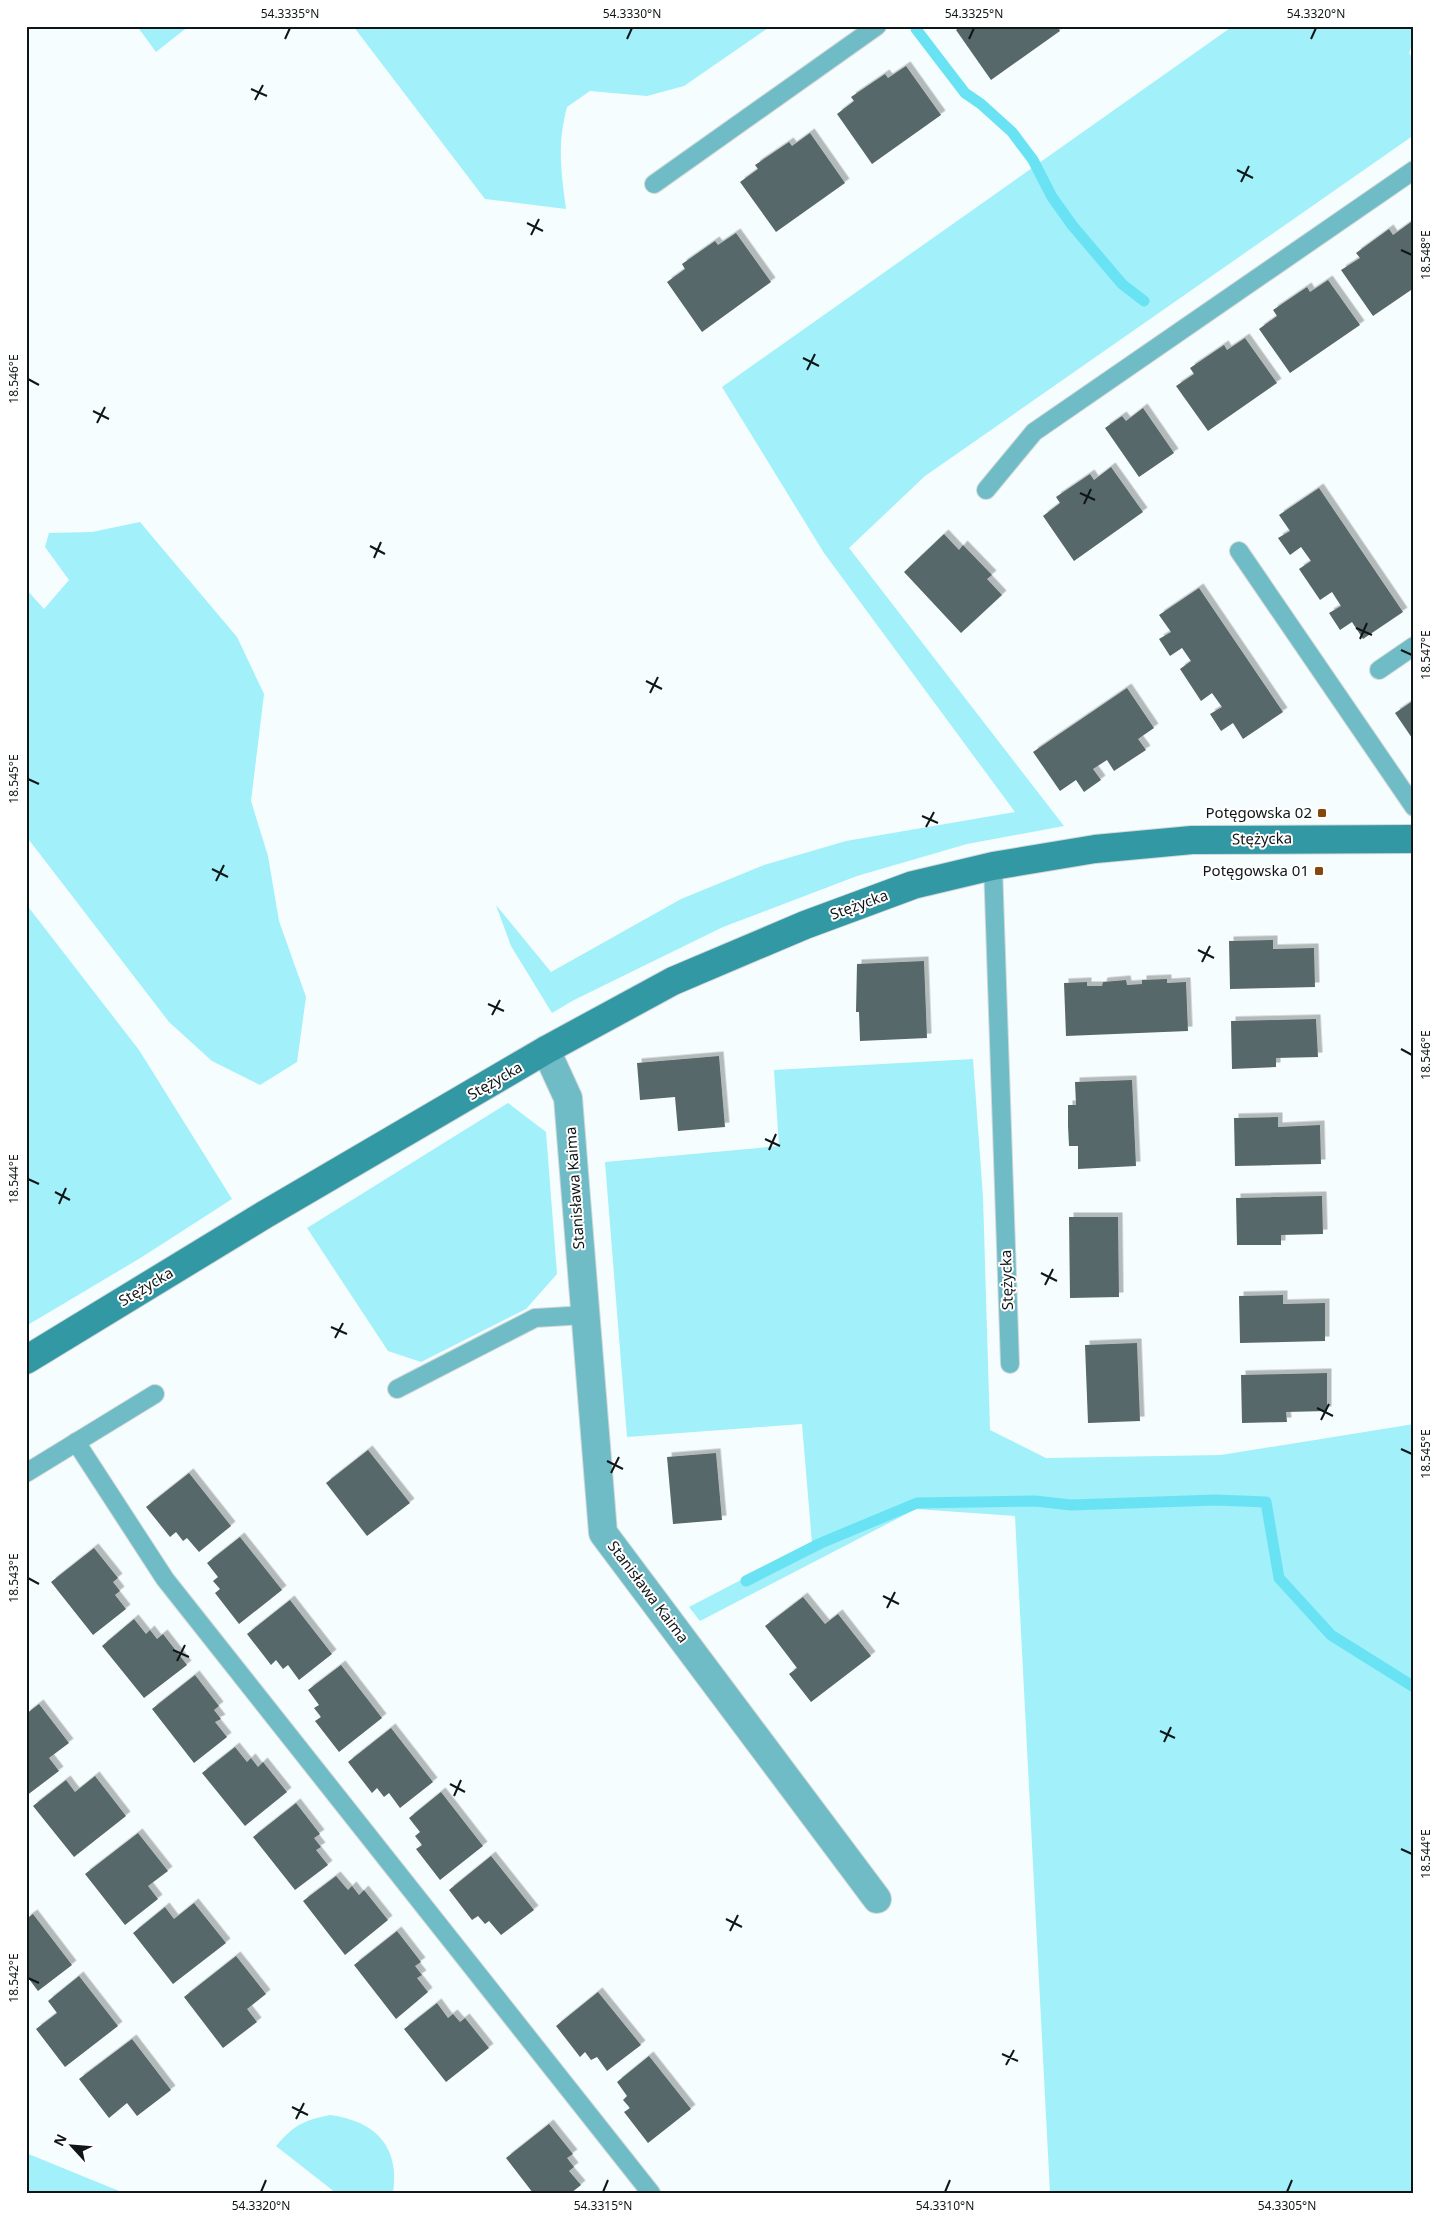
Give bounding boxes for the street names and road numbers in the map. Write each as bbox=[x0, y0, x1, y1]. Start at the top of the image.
street label: Stężycka bbox=[1232, 827, 1292, 849]
street label: Stężycka bbox=[827, 884, 890, 924]
street label: Stężycka bbox=[463, 1056, 526, 1104]
street label: Stanisława Kaima bbox=[560, 1126, 588, 1250]
street label: Stężycka bbox=[995, 1250, 1017, 1311]
street label: Stężycka bbox=[114, 1262, 176, 1310]
street label: Stanisława Kaima bbox=[604, 1536, 694, 1646]

